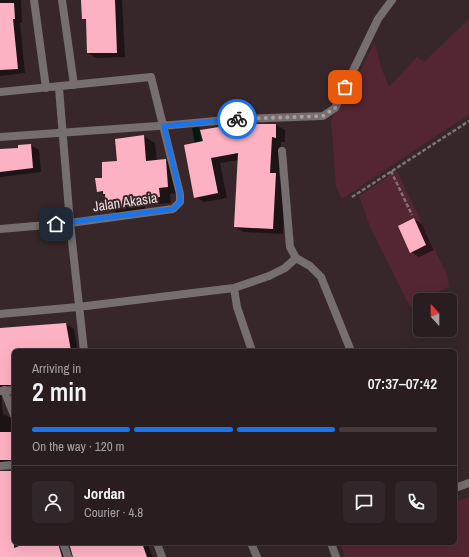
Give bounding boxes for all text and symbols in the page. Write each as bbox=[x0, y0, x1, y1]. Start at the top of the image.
pin bbox=[328, 70, 362, 104]
icon: bag bbox=[334, 76, 356, 98]
courier bbox=[217, 99, 257, 139]
icon: bike bbox=[226, 108, 248, 130]
street label: Jalan Akasia bbox=[92, 188, 159, 215]
pin bbox=[39, 207, 73, 241]
icon: home bbox=[45, 213, 67, 235]
north arrow bbox=[413, 293, 457, 337]
map controls bbox=[413, 293, 457, 337]
text: Arriving in bbox=[32, 360, 81, 377]
text: 07:37–07:42 bbox=[368, 373, 437, 394]
text: 2 min bbox=[32, 374, 87, 409]
text: On the way · 120 m bbox=[32, 438, 124, 455]
button: person bbox=[32, 481, 74, 523]
button: chat bbox=[343, 481, 385, 523]
button: phone bbox=[395, 481, 437, 523]
text: Jordan bbox=[84, 483, 125, 504]
text: Courier · 4.8 bbox=[84, 504, 143, 521]

